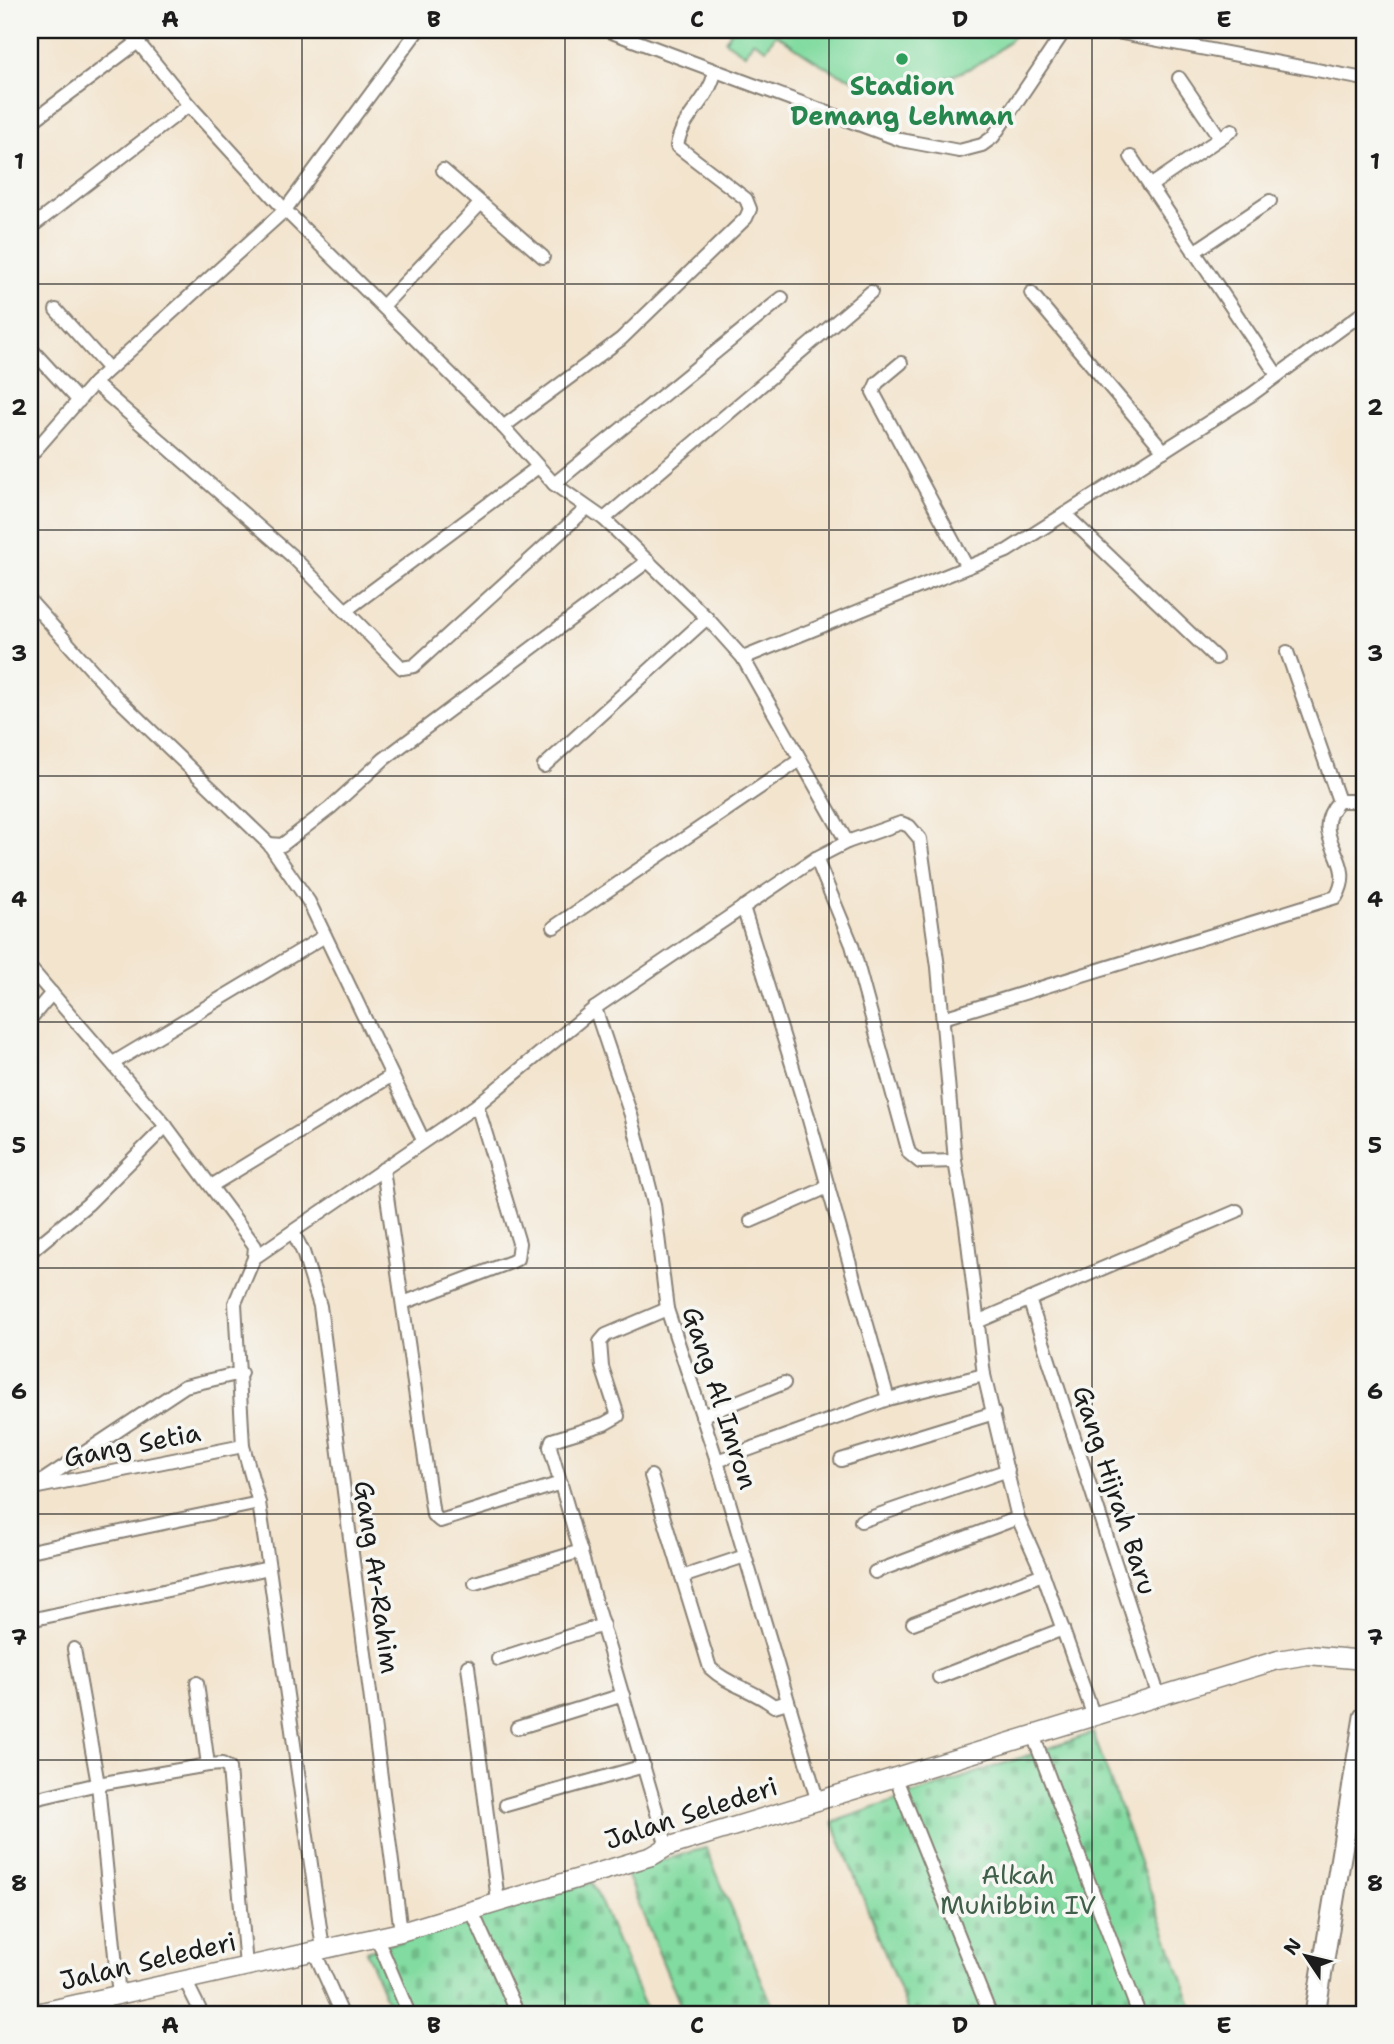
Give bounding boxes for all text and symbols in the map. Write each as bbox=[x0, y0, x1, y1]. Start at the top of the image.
text: A bbox=[161, 4, 179, 34]
text: B bbox=[427, 4, 441, 34]
text: C bbox=[690, 4, 704, 34]
text: D bbox=[952, 4, 968, 34]
text: E bbox=[1216, 4, 1232, 34]
marker: Stadion Demang Lehman bbox=[894, 51, 910, 67]
place label: Stadion Demang Lehman bbox=[790, 68, 1014, 133]
text: 1 bbox=[14, 146, 24, 176]
text: 1 bbox=[1370, 146, 1380, 176]
text: 2 bbox=[11, 392, 27, 422]
text: 2 bbox=[1367, 392, 1383, 422]
text: 3 bbox=[11, 638, 27, 668]
text: 3 bbox=[1367, 638, 1383, 668]
text: 4 bbox=[11, 884, 27, 914]
text: 4 bbox=[1367, 884, 1383, 914]
text: 5 bbox=[12, 1130, 26, 1160]
text: 5 bbox=[1368, 1130, 1382, 1160]
street label: Gang Al Imron bbox=[674, 1302, 766, 1494]
text: 6 bbox=[11, 1376, 27, 1406]
text: 6 bbox=[1367, 1376, 1383, 1406]
street label: Gang Hijrah Baru bbox=[1065, 1381, 1166, 1599]
street label: Gang Setia bbox=[60, 1414, 203, 1475]
street label: Gang Ar-Rahim bbox=[347, 1478, 408, 1676]
text: 7 bbox=[11, 1622, 27, 1652]
text: 7 bbox=[1367, 1622, 1383, 1652]
street label: Jalan Selederi bbox=[600, 1768, 782, 1857]
park label: Alkah Muhibbin IV bbox=[940, 1857, 1096, 1922]
text: 8 bbox=[11, 1868, 27, 1898]
text: 8 bbox=[1367, 1868, 1383, 1898]
north arrow bbox=[1272, 1922, 1342, 1992]
street label: Jalan Selederi bbox=[56, 1923, 240, 1998]
text: N bbox=[1278, 1933, 1307, 1960]
text: A bbox=[161, 2010, 179, 2040]
text: B bbox=[427, 2010, 441, 2040]
text: C bbox=[690, 2010, 704, 2040]
text: D bbox=[952, 2010, 968, 2040]
text: E bbox=[1216, 2010, 1232, 2040]

